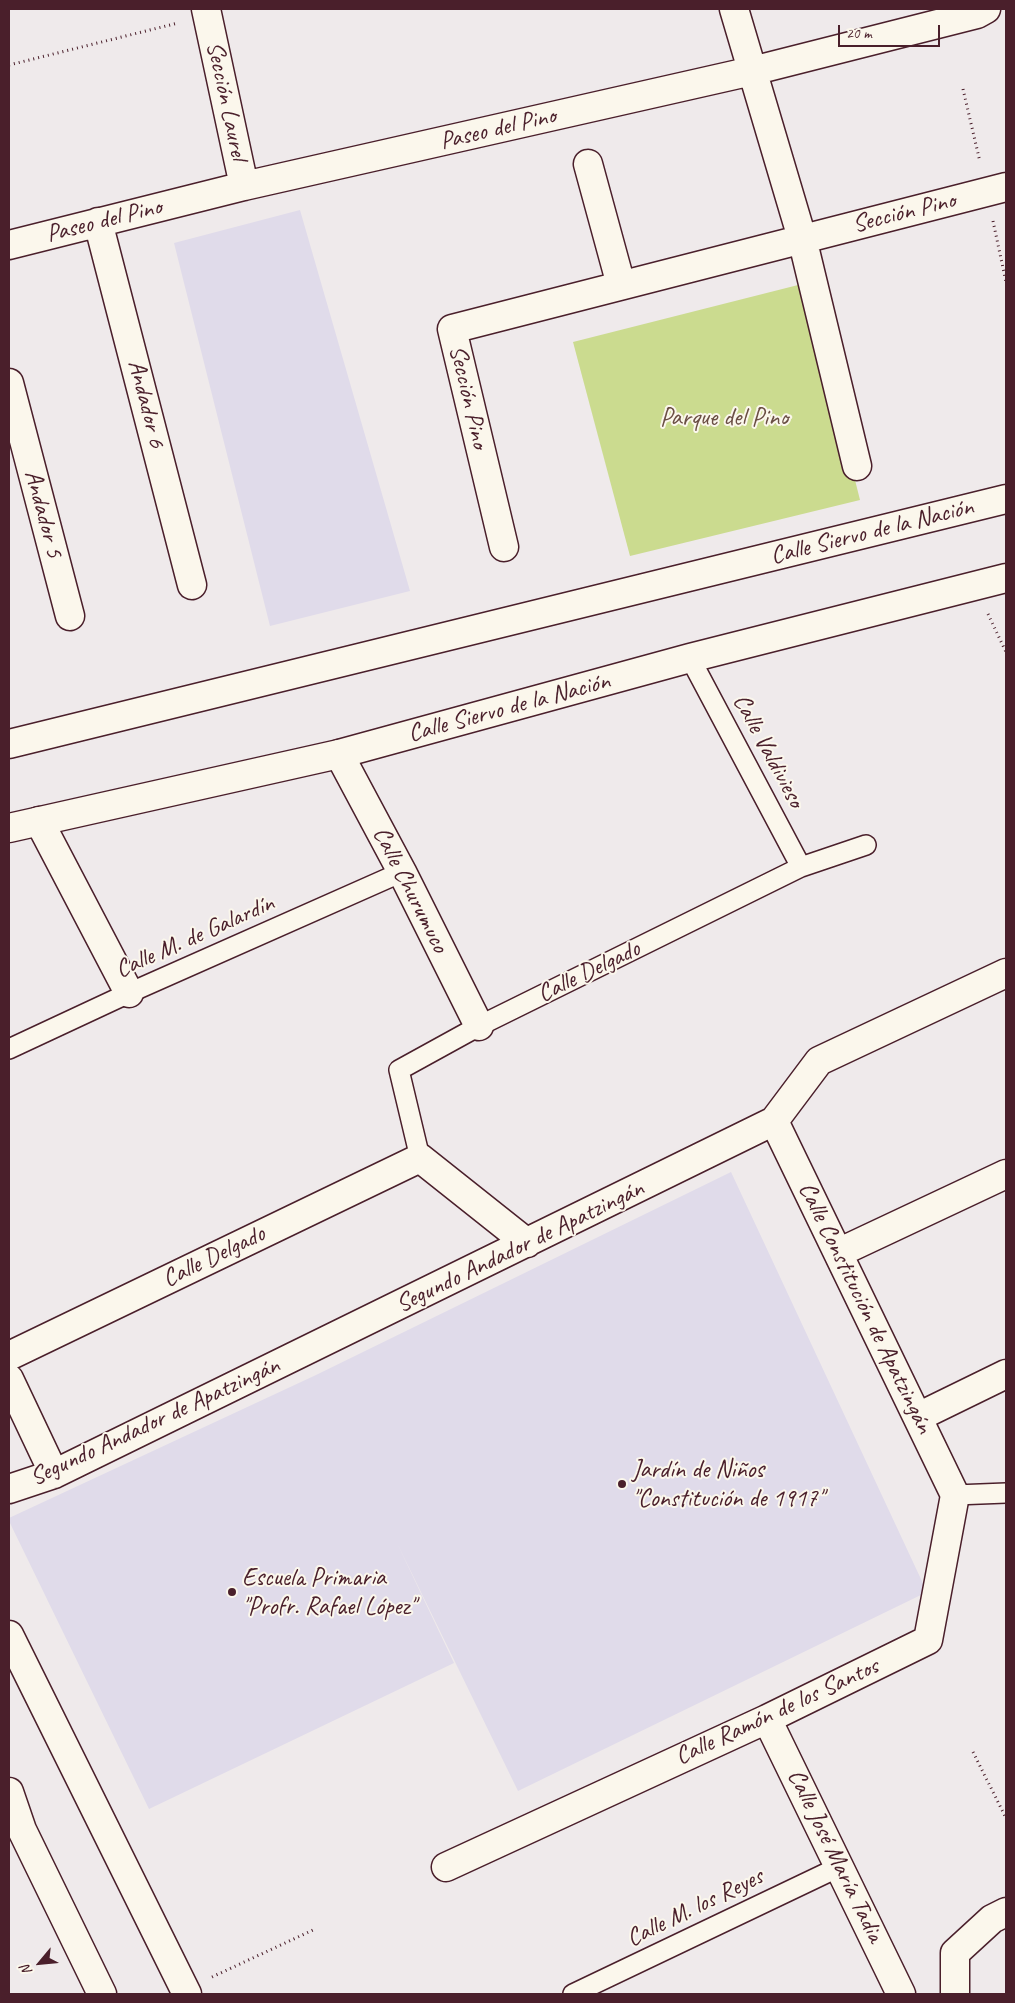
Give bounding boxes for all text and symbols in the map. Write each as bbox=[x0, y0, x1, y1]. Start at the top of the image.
scale bar bbox=[840, 15, 942, 47]
text: 20 m bbox=[846, 24, 872, 43]
street label: Sección Laurel bbox=[199, 39, 253, 163]
street label: Paseo del Pino bbox=[437, 101, 559, 157]
street label: Sección Pino bbox=[850, 186, 958, 240]
street label: Paseo del Pino bbox=[43, 192, 165, 250]
street label: Sección Pino bbox=[442, 343, 494, 451]
street label: Andador 6 bbox=[121, 357, 171, 451]
park label: Parque del Pino bbox=[660, 403, 788, 433]
street label: Andador 5 bbox=[17, 467, 69, 561]
street label: Calle Siervo de la Nación bbox=[768, 492, 976, 572]
street label: Calle Siervo de la Nación bbox=[405, 667, 613, 749]
street label: Calle Valdivieso bbox=[726, 689, 810, 813]
street label: Calle Churumuco bbox=[365, 822, 455, 958]
street label: Calle M. de Galardín bbox=[111, 889, 279, 985]
street label: Calle Delgado bbox=[533, 934, 645, 1010]
street label: Segundo Andador de Apatzingán bbox=[391, 1174, 649, 1320]
street label: Calle Constitución de Apatzingán bbox=[791, 1177, 939, 1439]
street label: Calle Delgado bbox=[158, 1219, 270, 1295]
street label: Segundo Andador de Apatzingán bbox=[25, 1351, 285, 1493]
place label: Jardín de Niños "Constitución de 1917" bbox=[632, 1455, 823, 1514]
marker: Jardín de Niños "Constitución de 1917" bbox=[616, 1478, 628, 1490]
place label: Escuela Primaria "Profr. Rafael López" bbox=[242, 1563, 415, 1622]
marker: Escuela Primaria "Profr. Rafael López" bbox=[226, 1586, 238, 1598]
street label: Calle Ramón de los Santos bbox=[671, 1652, 883, 1772]
street label: Calle José María Tadia bbox=[780, 1765, 890, 1947]
street label: Calle M. los Reyes bbox=[622, 1862, 768, 1954]
north arrow bbox=[15, 1938, 65, 1988]
text: N bbox=[17, 1962, 36, 1978]

